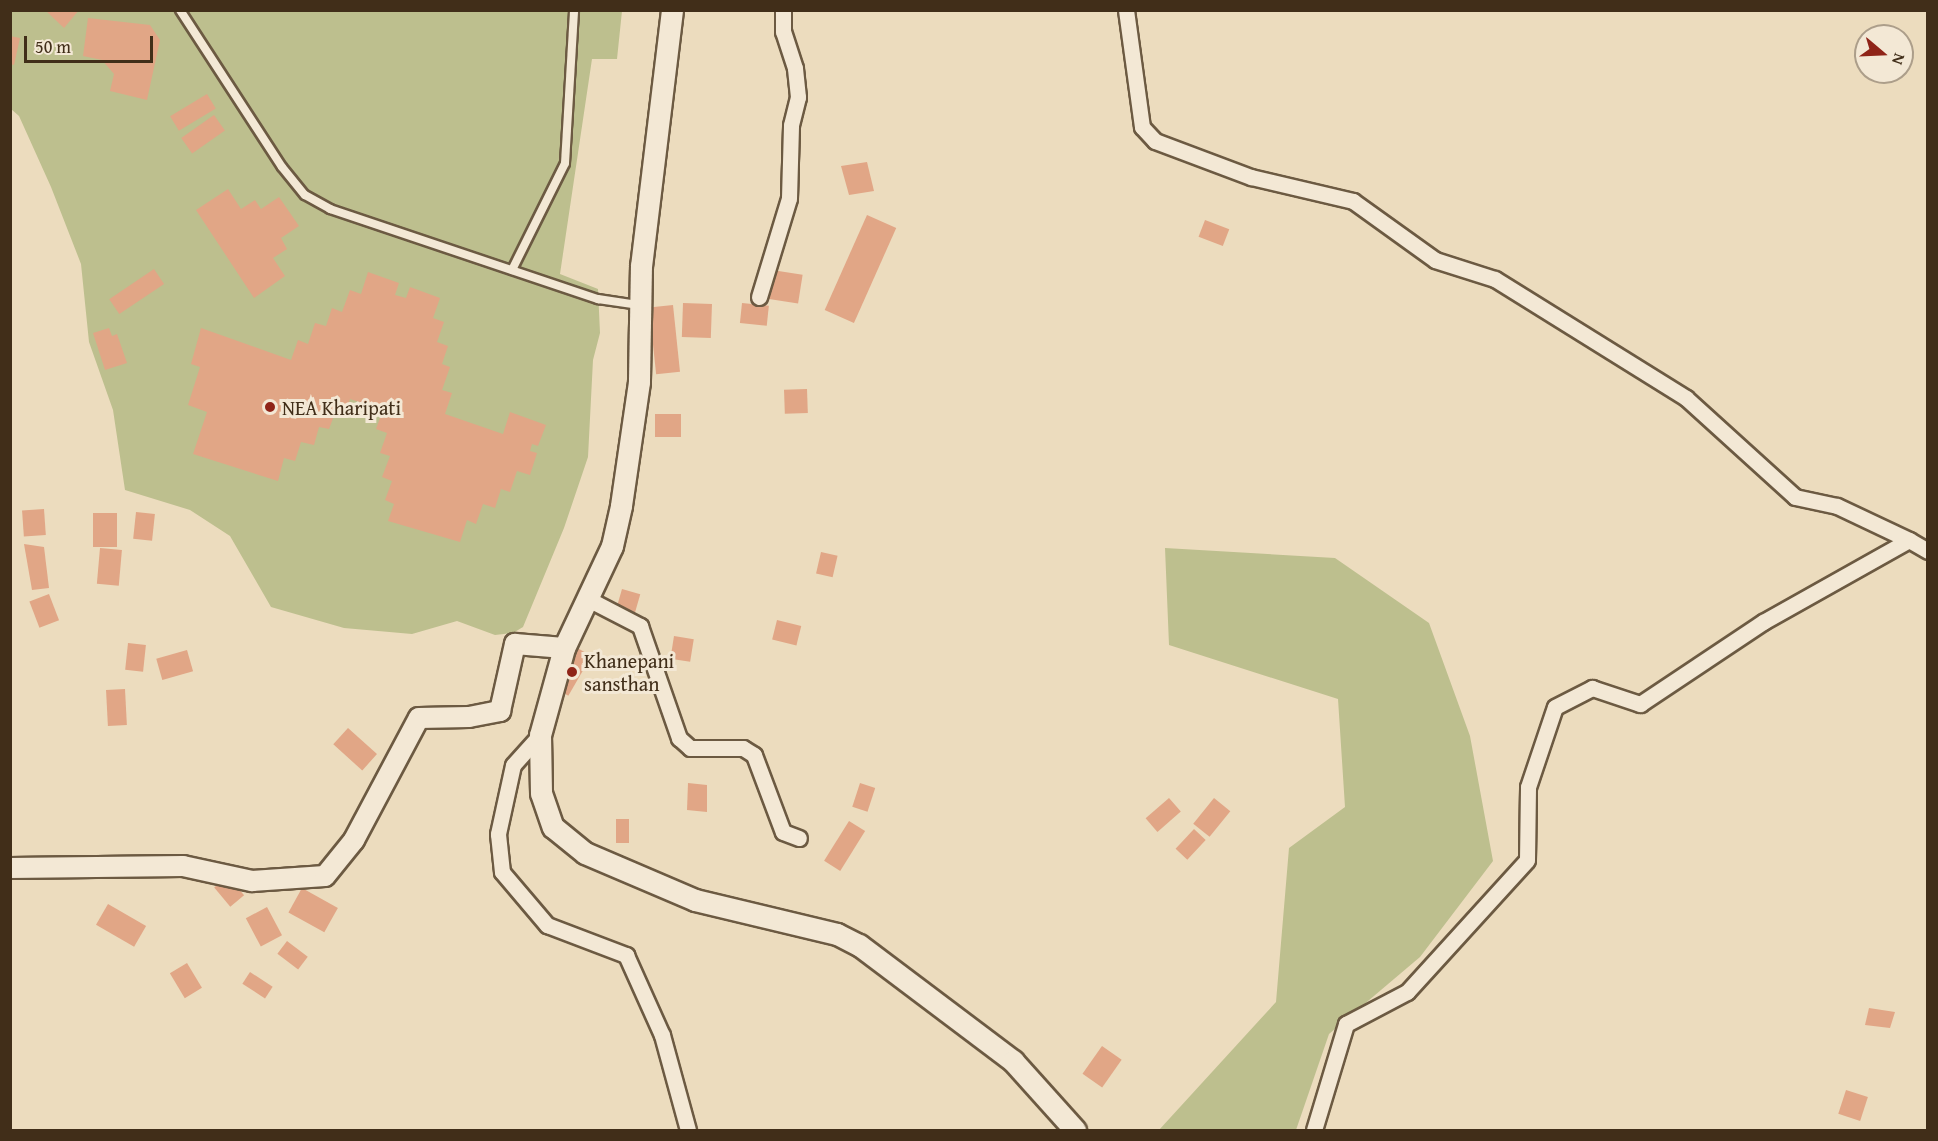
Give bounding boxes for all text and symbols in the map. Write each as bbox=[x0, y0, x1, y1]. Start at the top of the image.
scale bar bbox=[27, 24, 156, 62]
north arrow bbox=[1854, 24, 1914, 84]
text: 50 m bbox=[35, 33, 71, 60]
text: N bbox=[1886, 50, 1912, 68]
place label: NEA Kharipati bbox=[282, 395, 401, 419]
marker: NEA Kharipati bbox=[263, 400, 277, 414]
place label: Khanepani sansthan bbox=[584, 648, 674, 695]
marker: Khanepani sansthan bbox=[565, 665, 579, 679]

